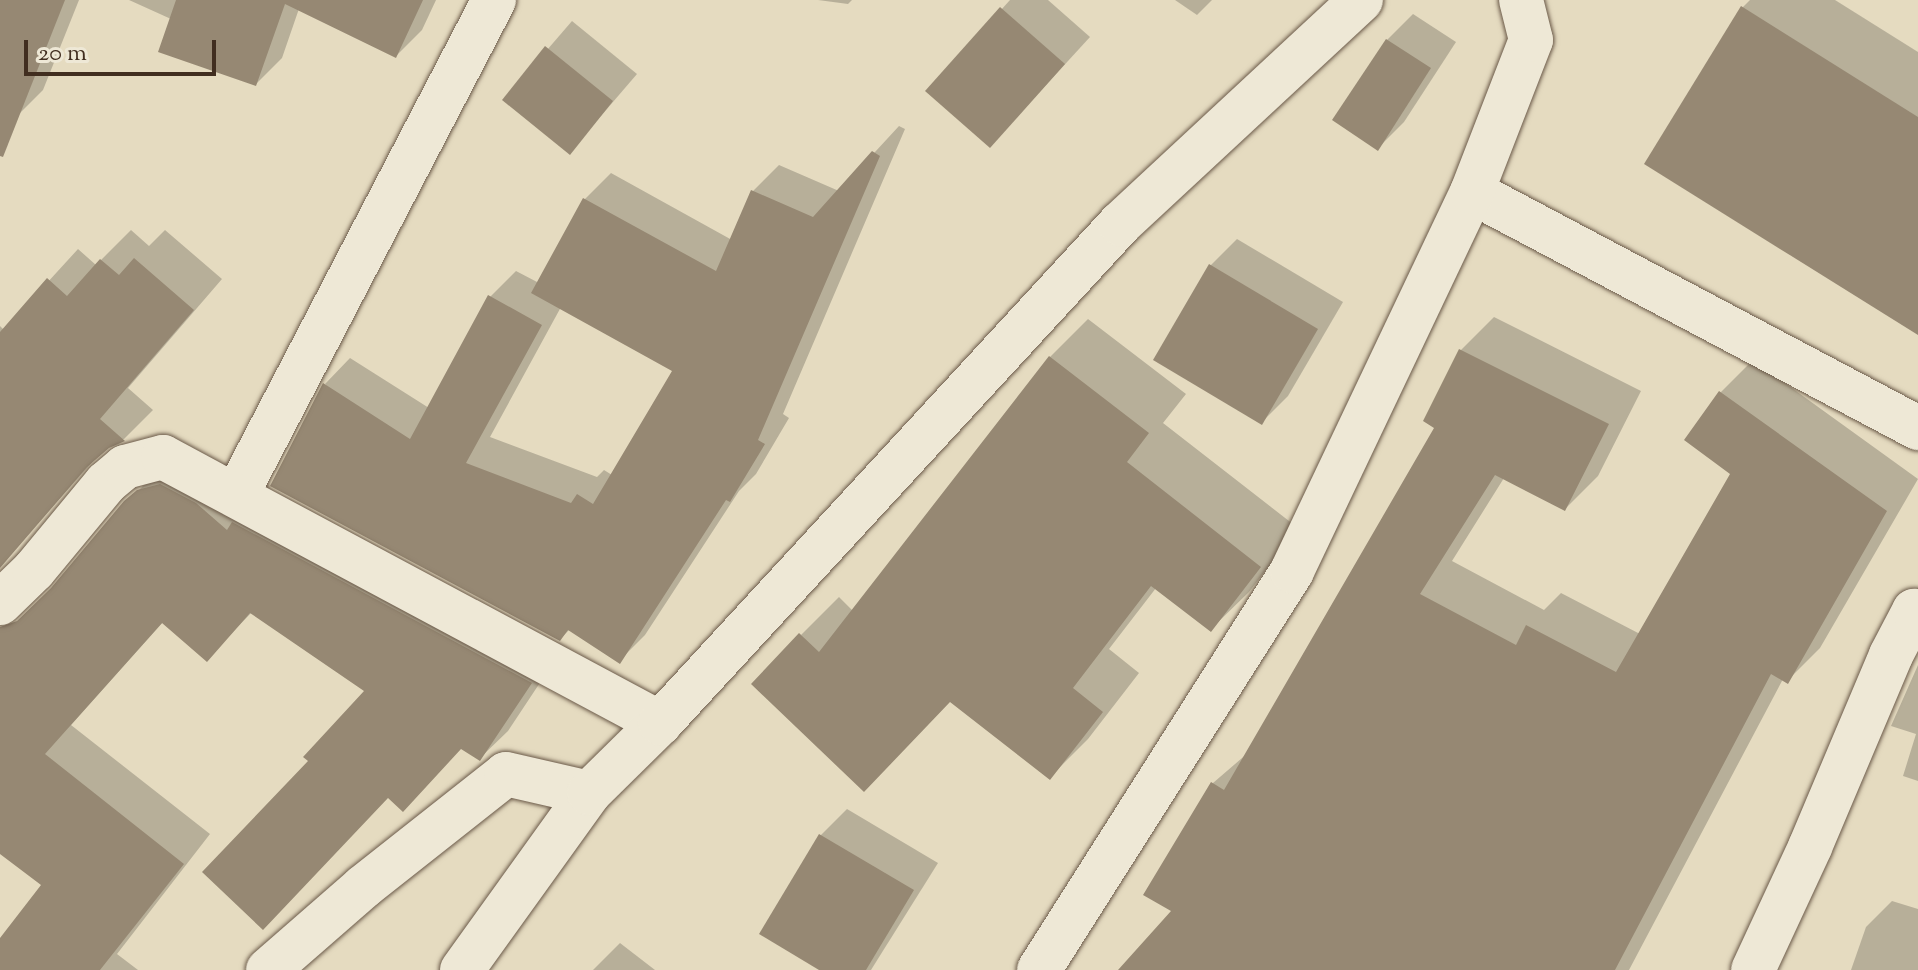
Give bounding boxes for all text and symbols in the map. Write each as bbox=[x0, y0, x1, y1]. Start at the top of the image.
scale bar bbox=[28, 24, 220, 74]
text: 20 m bbox=[38, 37, 87, 71]

